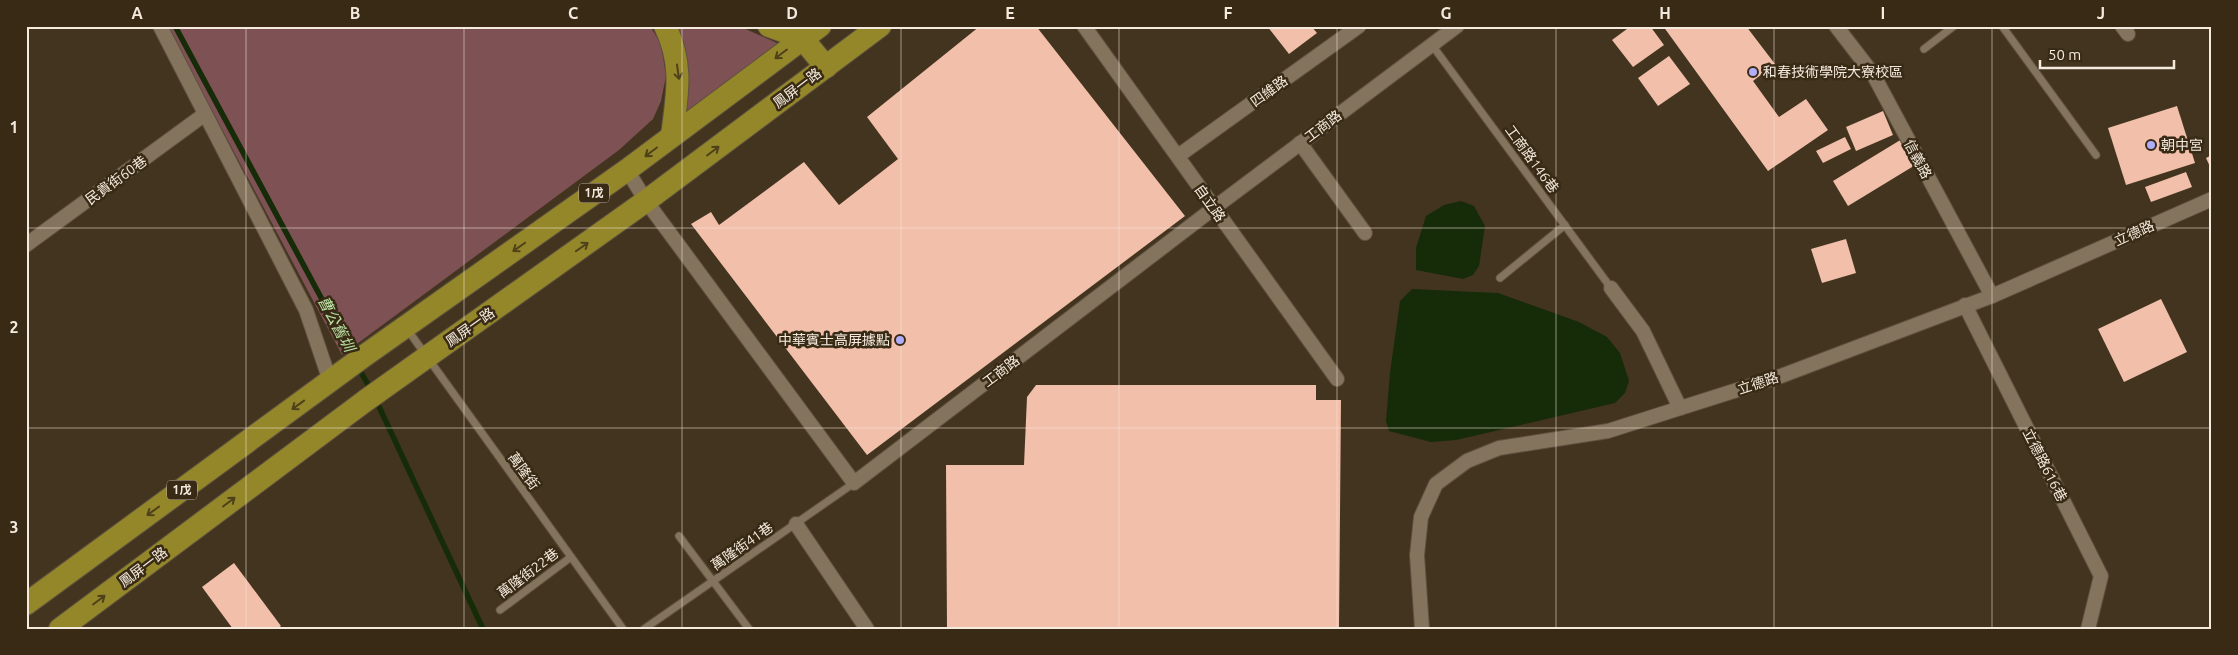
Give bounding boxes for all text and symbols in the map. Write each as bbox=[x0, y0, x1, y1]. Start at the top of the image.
text: A bbox=[131, 4, 143, 22]
text: B bbox=[350, 4, 360, 22]
text: C bbox=[568, 4, 578, 22]
text: D bbox=[786, 4, 798, 22]
text: E bbox=[1005, 4, 1015, 22]
text: F bbox=[1224, 4, 1233, 22]
text: G bbox=[1440, 4, 1452, 22]
text: H bbox=[1659, 4, 1671, 22]
text: I bbox=[1881, 4, 1885, 22]
text: J bbox=[2097, 4, 2105, 22]
scale bar bbox=[2040, 38, 2174, 70]
text: 50 m bbox=[2048, 46, 2081, 63]
one-way arrow bbox=[775, 49, 788, 60]
one-way arrow bbox=[673, 64, 683, 80]
place label: 和春技術學院大寮校區 bbox=[1763, 64, 1903, 80]
street label: 鳳屏一路 bbox=[770, 65, 824, 111]
marker: 和春技術學院大寮校區 bbox=[1747, 66, 1759, 78]
street label: 四維路 bbox=[1247, 72, 1291, 110]
street label: 工商路 bbox=[1301, 107, 1345, 145]
text: 1 bbox=[9, 118, 19, 136]
street label: 工商路146巷 bbox=[1502, 122, 1562, 196]
street label: 信義路 bbox=[1901, 137, 1935, 181]
place label: 朝中宮 bbox=[2161, 137, 2203, 153]
marker: 朝中宮 bbox=[2145, 139, 2157, 151]
one-way arrow bbox=[706, 146, 720, 156]
one-way arrow bbox=[644, 147, 658, 157]
street label: 民貴街60巷 bbox=[82, 152, 150, 208]
street label: 自立路 bbox=[1191, 181, 1229, 225]
road number: 1戊 bbox=[579, 184, 609, 202]
street label: 立德路 bbox=[2112, 217, 2156, 249]
one-way arrow bbox=[512, 241, 526, 252]
one-way arrow bbox=[575, 242, 589, 252]
water label: 曹公舊圳 bbox=[315, 293, 359, 356]
street label: 鳳屏一路 bbox=[442, 304, 498, 350]
text: 2 bbox=[9, 318, 19, 336]
place label: 中華賓士高屏據點 bbox=[778, 332, 890, 348]
marker: 中華賓士高屏據點 bbox=[894, 334, 906, 346]
street label: 工商路 bbox=[979, 352, 1023, 390]
street label: 立德路 bbox=[1736, 369, 1780, 397]
one-way arrow bbox=[292, 399, 305, 410]
street label: 立德路616巷 bbox=[2020, 426, 2070, 504]
street label: 萬隆街 bbox=[505, 449, 543, 493]
road number: 1戊 bbox=[167, 480, 197, 500]
one-way arrow bbox=[222, 497, 236, 507]
one-way arrow bbox=[146, 506, 160, 516]
text: 3 bbox=[9, 518, 19, 536]
street label: 萬隆街41巷 bbox=[708, 519, 776, 573]
street label: 鳳屏一路 bbox=[116, 544, 170, 590]
street label: 萬隆街22巷 bbox=[495, 545, 561, 601]
one-way arrow bbox=[92, 594, 105, 605]

